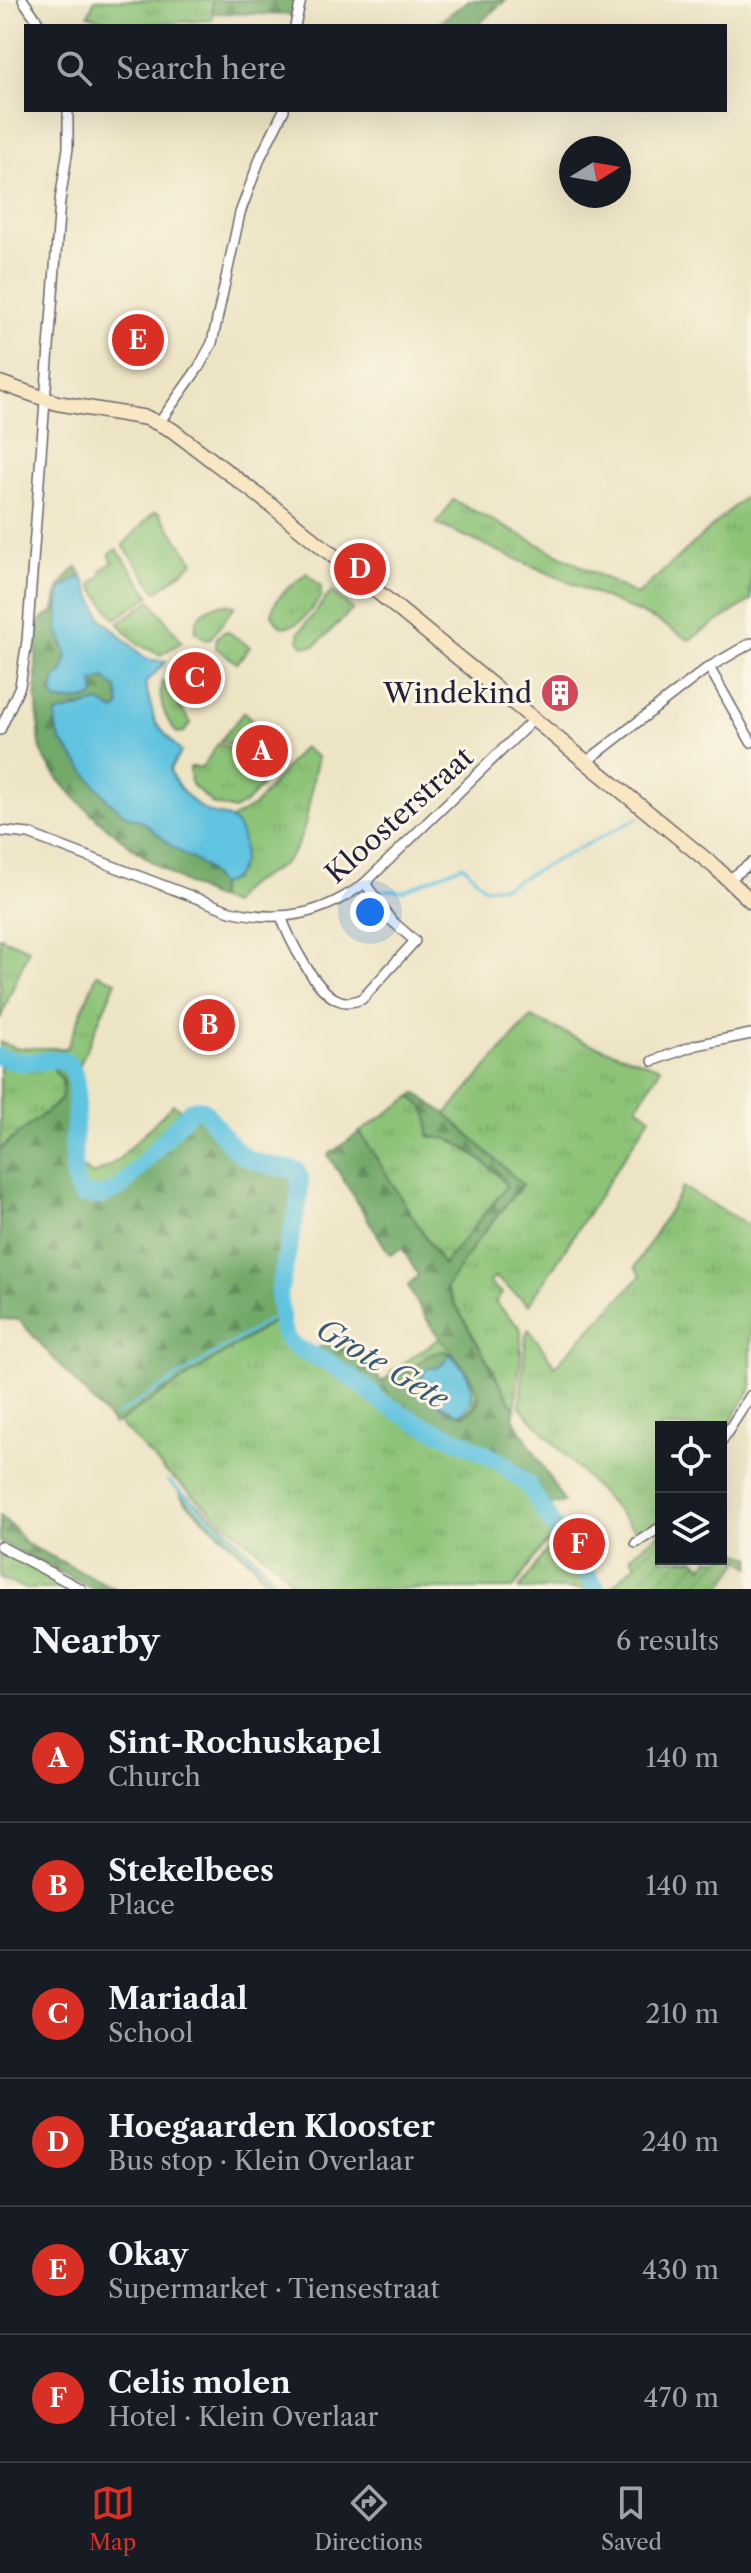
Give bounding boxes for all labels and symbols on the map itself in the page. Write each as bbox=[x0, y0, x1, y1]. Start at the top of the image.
north arrow bbox=[559, 136, 631, 208]
pin: E bbox=[112, 310, 164, 370]
pin: D bbox=[334, 539, 386, 599]
pin: C bbox=[169, 648, 221, 708]
building icon: Windekind bbox=[539, 672, 581, 714]
place label: Windekind bbox=[382, 676, 532, 710]
pin: A bbox=[236, 721, 288, 781]
street label: Kloosterstraat bbox=[318, 740, 480, 890]
your location bbox=[350, 892, 390, 932]
pin: B bbox=[183, 995, 235, 1055]
water label: Grote Gete bbox=[310, 1310, 456, 1418]
pin: F bbox=[553, 1514, 605, 1574]

